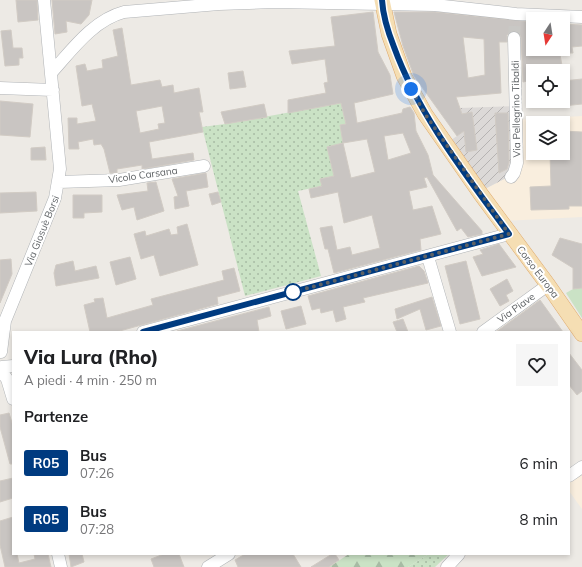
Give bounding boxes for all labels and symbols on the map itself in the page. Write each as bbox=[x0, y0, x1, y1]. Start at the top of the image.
north arrow bbox=[526, 12, 570, 56]
street label: Via Pellegrino Tibaldi bbox=[509, 60, 523, 158]
your location bbox=[401, 79, 421, 99]
street label: Vicolo Carsana bbox=[108, 164, 178, 186]
street label: Via Giosuè Borsi bbox=[22, 194, 62, 268]
street label: Corso Europa bbox=[514, 243, 562, 301]
unlabelled marker bbox=[284, 283, 302, 301]
street label: Via Piave bbox=[495, 290, 537, 326]

